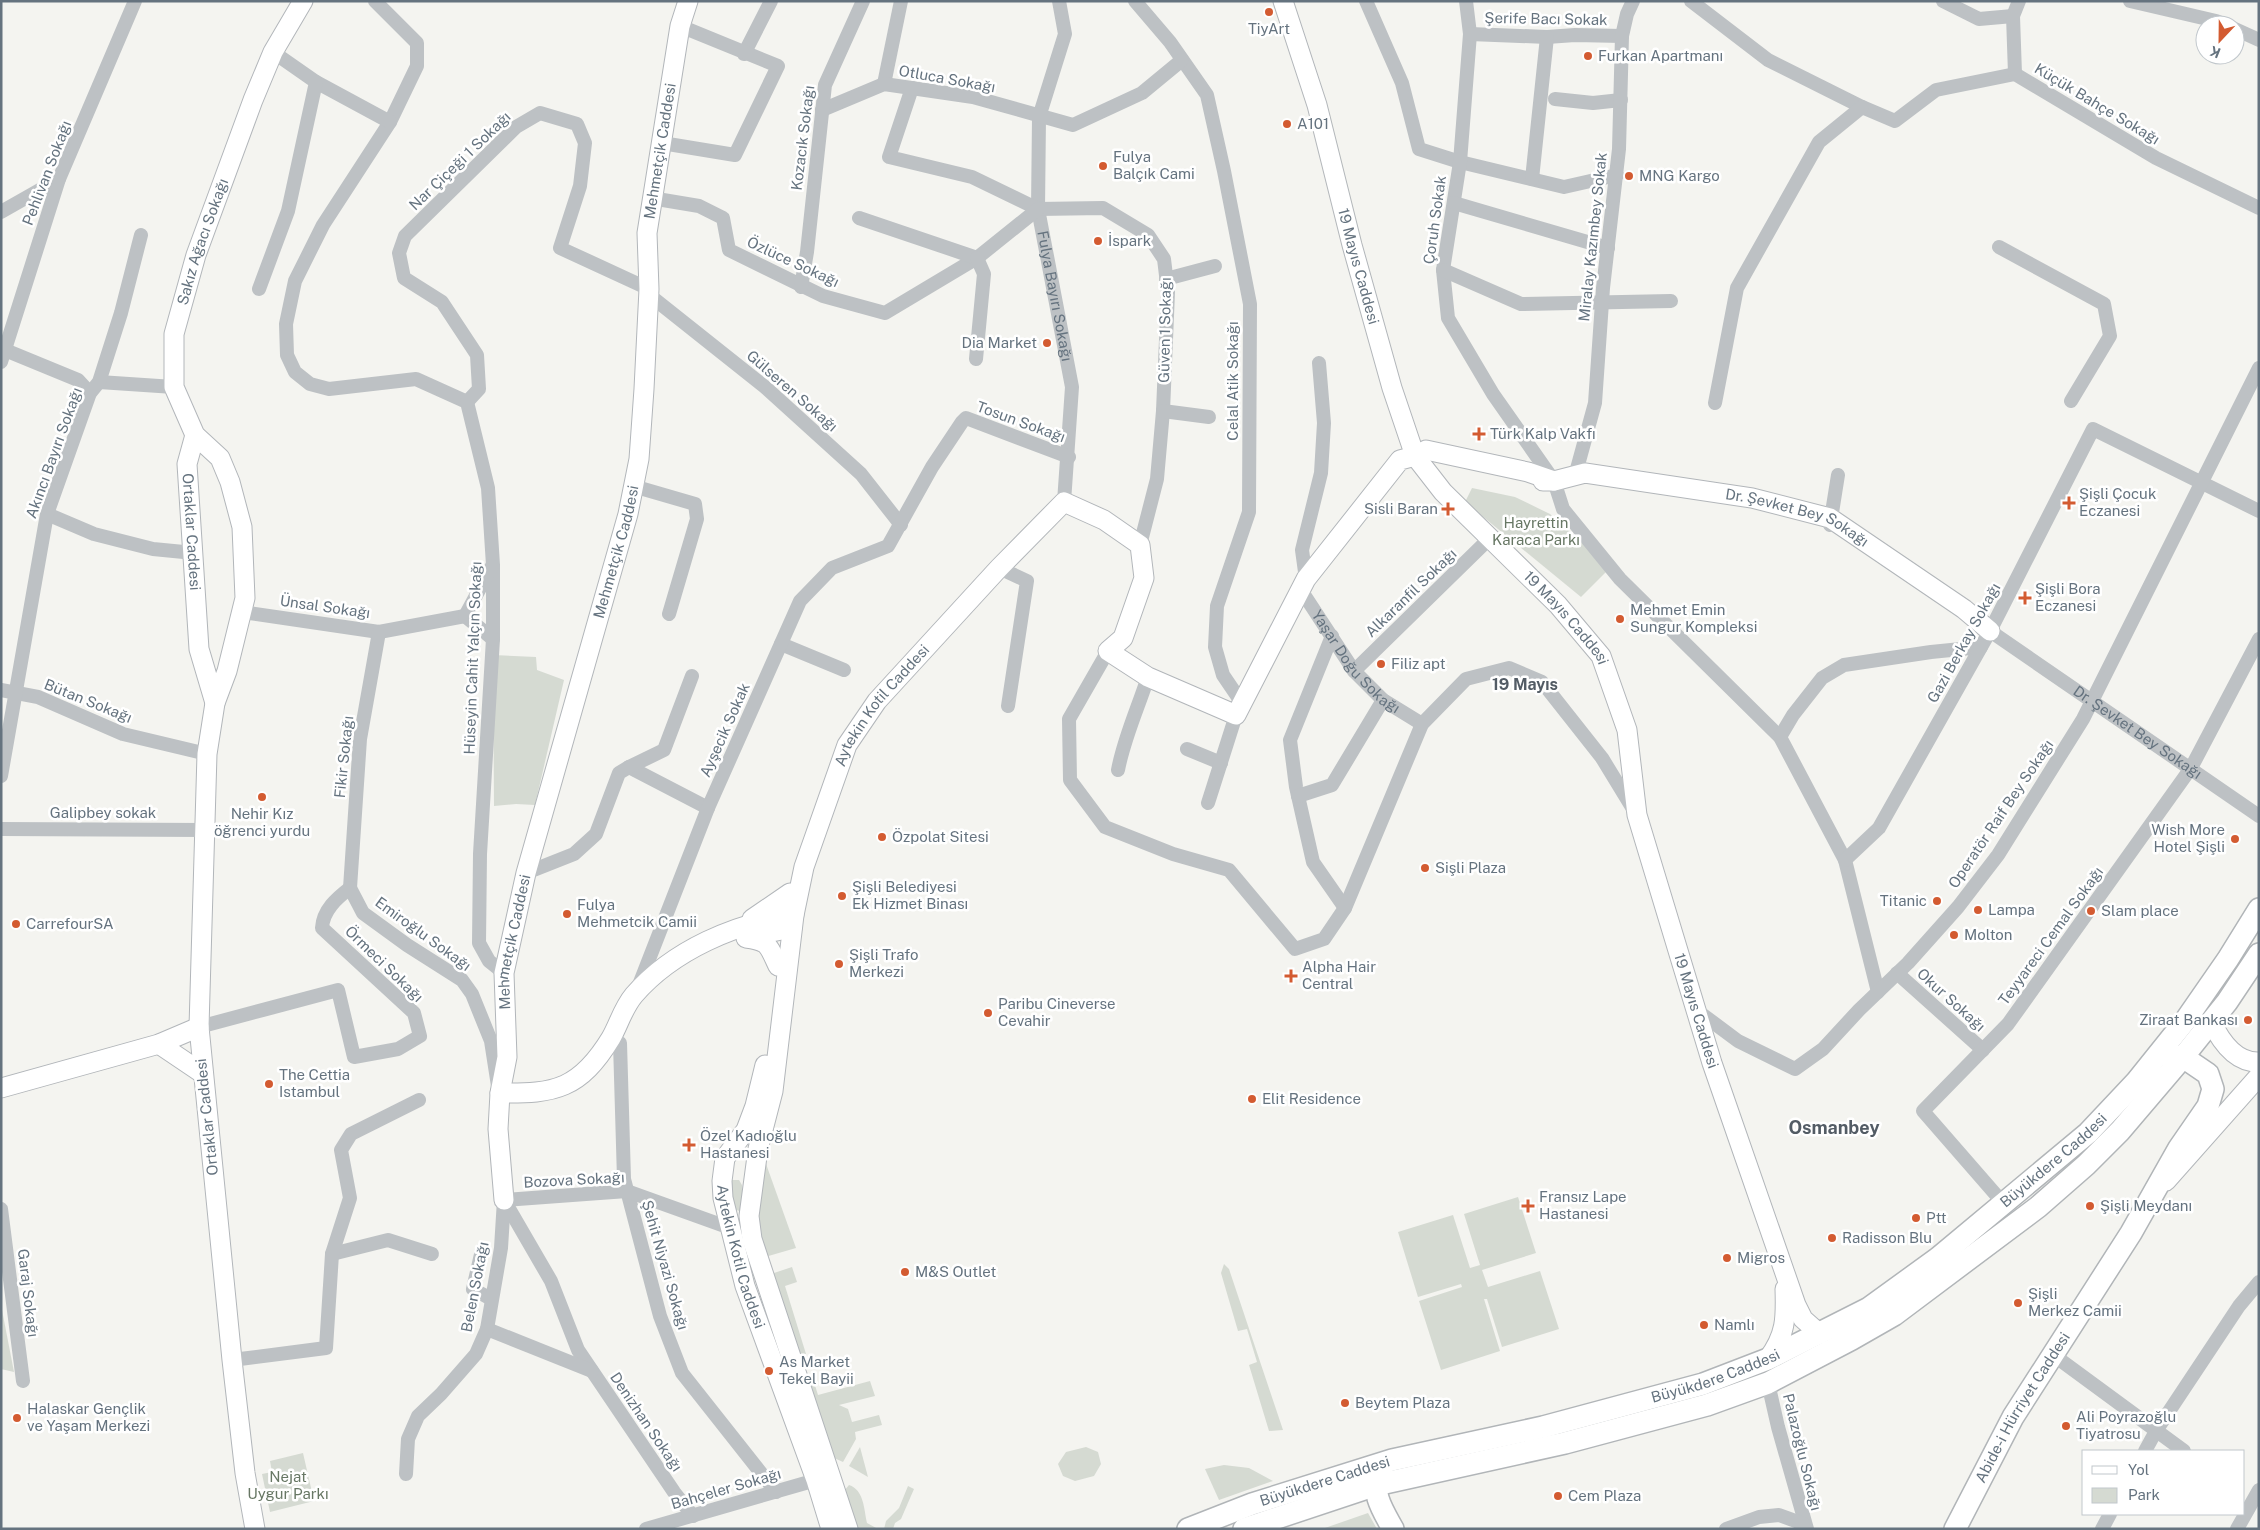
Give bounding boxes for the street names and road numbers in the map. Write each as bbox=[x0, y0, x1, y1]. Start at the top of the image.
street label: Şerife Bacı Sokak bbox=[1484, 9, 1608, 28]
street label: Küçük Bahçe Sokağı bbox=[2032, 60, 2163, 148]
street label: Otluca Sokağı bbox=[897, 62, 997, 95]
street label: Mehmetçik Caddesi bbox=[640, 82, 679, 220]
street label: Kozacık Sokağı bbox=[788, 85, 817, 191]
street label: Nar Çiçeği 1 Sokağı bbox=[405, 108, 514, 213]
street label: Pehlivan Sokağı bbox=[19, 118, 74, 228]
street label: Miralay Kazımbey Sokak bbox=[1575, 152, 1610, 322]
street label: Çoruh Sokak bbox=[1420, 175, 1449, 265]
street label: Sakız Ağacı Sokağı bbox=[173, 176, 231, 307]
street label: 19 Mayıs Caddesi bbox=[1335, 206, 1383, 326]
street label: Fulya Bayırı Sokağı bbox=[1034, 229, 1076, 363]
street label: Özlüce Sokağı bbox=[745, 232, 842, 290]
street label: Güven 1 Sokağı bbox=[1155, 277, 1174, 383]
street label: Celal Atik Sokağı bbox=[1224, 321, 1241, 441]
street label: Gülseren Sokağı bbox=[743, 347, 841, 435]
street label: Akıncı Bayırı Sokağı bbox=[22, 385, 85, 520]
street label: Tosun Sokağı bbox=[975, 398, 1068, 445]
street label: Ortaklar Caddesi bbox=[180, 473, 204, 591]
street label: Mehmetçik Caddesi bbox=[590, 484, 642, 620]
street label: Dr. Şevket Bey Sokağı bbox=[1724, 485, 1872, 550]
street label: Alkaranfil Sokağı bbox=[1362, 545, 1460, 640]
street label: Hüseyin Cahit Yalçın Sokağı bbox=[461, 561, 484, 755]
street label: 19 Mayıs Caddesi bbox=[1521, 567, 1612, 666]
street label: Gazi Berkay Sokağı bbox=[1924, 580, 2004, 706]
street label: Ünsal Sokağı bbox=[279, 591, 372, 621]
street label: Yaşar Doğu Sokağı bbox=[1308, 607, 1403, 716]
street label: Aytekin Kotil Caddesi bbox=[831, 641, 932, 768]
street label: Bütan Sokağı bbox=[42, 675, 135, 726]
street label: Ayşecik Sokak bbox=[696, 680, 753, 779]
street label: Dr. Şevket Bey Sokağı bbox=[2070, 682, 2205, 782]
street label: Fikir Sokağı bbox=[331, 715, 356, 799]
street label: Operatör Raif Bey Sokağı bbox=[1945, 736, 2057, 891]
street label: Galipbey sokak bbox=[50, 804, 156, 821]
street label: Teyyareci Cemal Sokağı bbox=[1995, 863, 2106, 1008]
street label: Mehmetçik Caddesi bbox=[494, 873, 533, 1010]
street label: Emiroğlu Sokağı bbox=[372, 893, 474, 974]
street label: Örmeci Sokağı bbox=[342, 921, 428, 1005]
street label: 19 Mayıs Caddesi bbox=[1671, 951, 1722, 1070]
street label: Okur Sokağı bbox=[1914, 965, 1989, 1035]
street label: Ortaklar Caddesi bbox=[192, 1058, 221, 1176]
street label: Büyükdere Caddesi bbox=[1997, 1110, 2110, 1211]
street label: Bozova Sokağı bbox=[523, 1168, 625, 1191]
street label: Aytekin Kotil Caddesi bbox=[714, 1184, 769, 1331]
street label: Şehit Niyazi Sokağı bbox=[639, 1198, 692, 1332]
street label: Belen Sokağı bbox=[457, 1240, 492, 1333]
street label: Garaj Sokağı bbox=[15, 1248, 42, 1338]
street label: Abide-i Hürriyet Caddesi bbox=[1971, 1329, 2073, 1485]
street label: Büyükdere Caddesi bbox=[1649, 1345, 1783, 1406]
street label: Denizhan Sokağı bbox=[607, 1369, 686, 1474]
street label: Palazoğlu Sokağı bbox=[1780, 1392, 1825, 1512]
street label: Büyükdere Caddesi bbox=[1258, 1452, 1392, 1509]
street label: Bahçeler Sokağı bbox=[669, 1465, 783, 1512]

